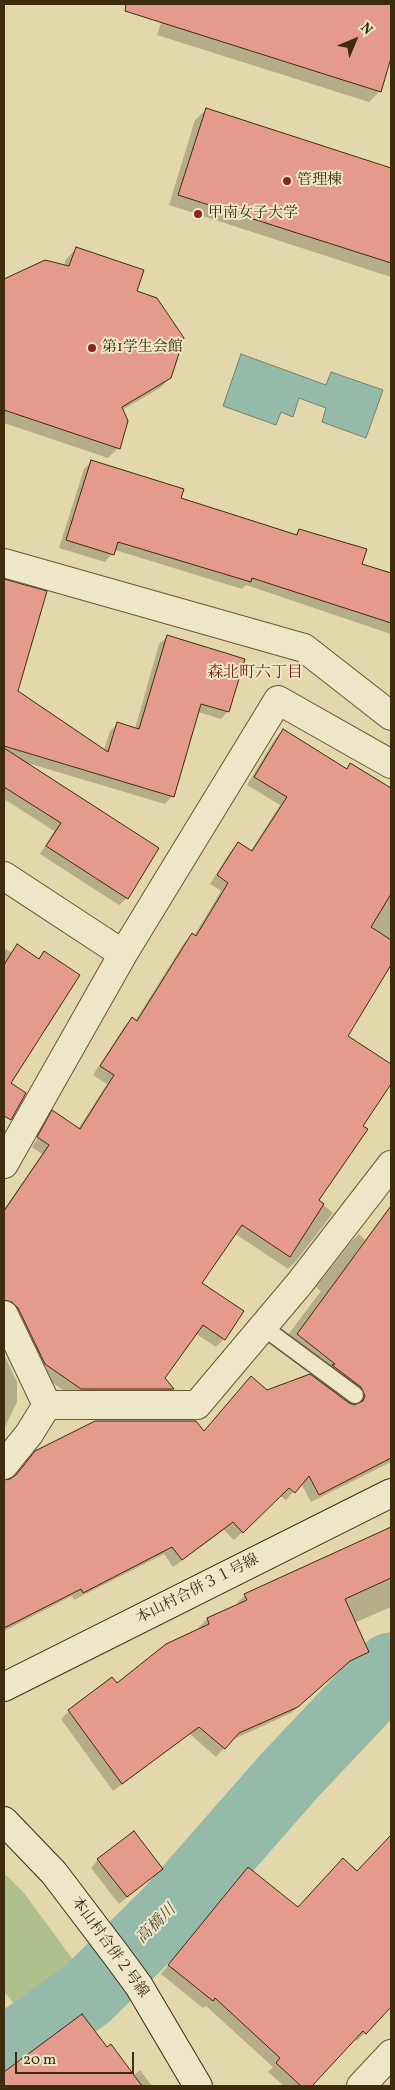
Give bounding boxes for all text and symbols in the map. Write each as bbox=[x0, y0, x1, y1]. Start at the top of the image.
north arrow bbox=[330, 15, 380, 65]
text: N bbox=[356, 19, 376, 39]
place label: 管理棟 bbox=[297, 172, 342, 190]
marker: 管理棟 bbox=[281, 175, 293, 187]
place label: 甲南女子大学 bbox=[208, 205, 298, 223]
marker: 甲南女子大学 bbox=[192, 208, 204, 220]
place label: 第1学生会館 bbox=[102, 339, 183, 357]
marker: 第1学生会館 bbox=[86, 342, 98, 354]
district label: 森北町六丁目 bbox=[207, 664, 303, 684]
street label: 本山村合併３１号線 bbox=[134, 1551, 262, 1629]
street label: 本山村合併２号線 bbox=[66, 1894, 152, 2002]
water label: 高橋川 bbox=[133, 1901, 181, 1949]
scale bar bbox=[18, 2042, 136, 2074]
text: 20 m bbox=[23, 2050, 56, 2071]

